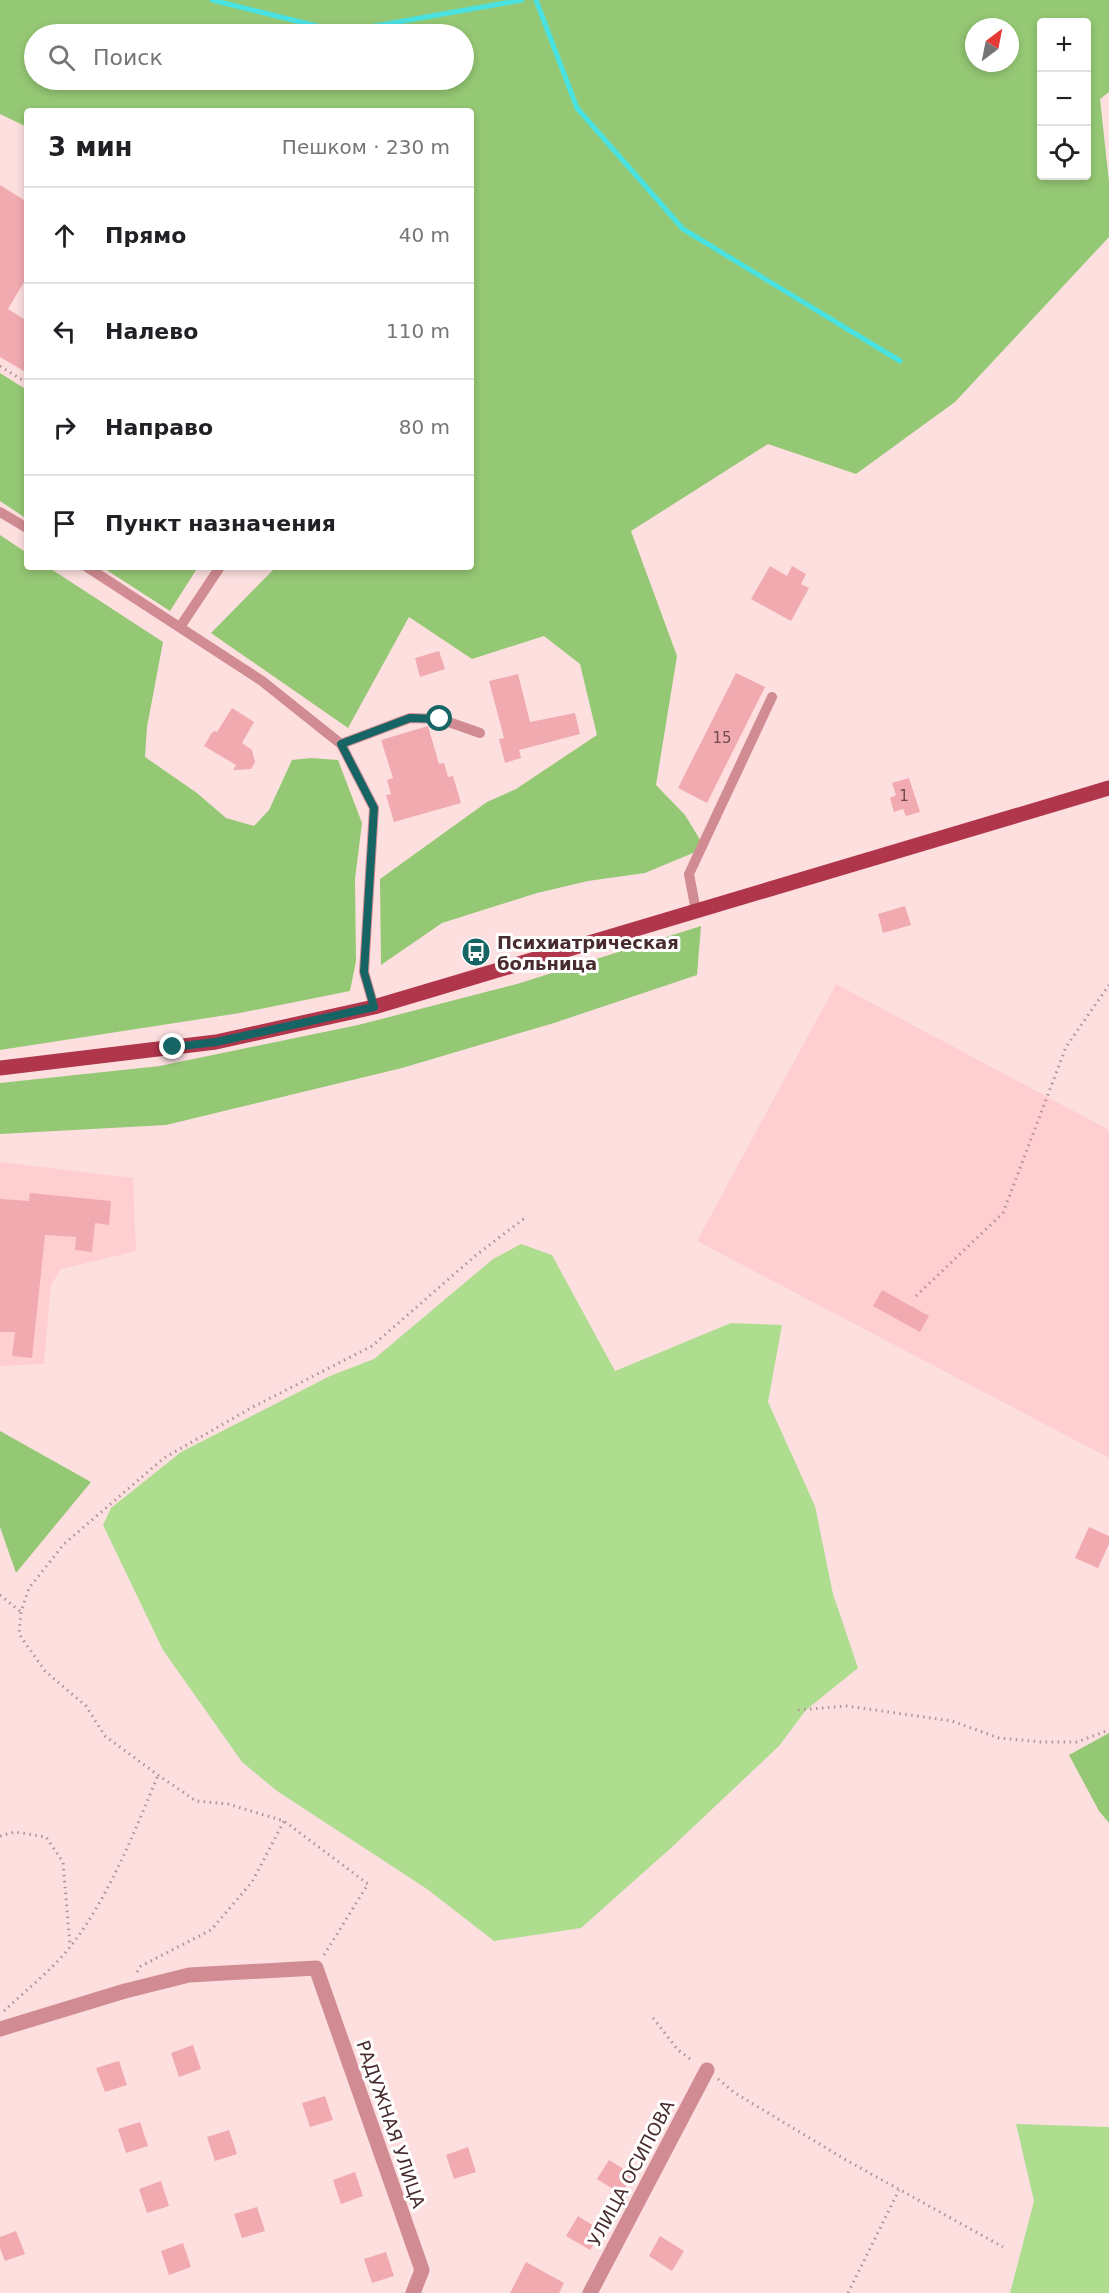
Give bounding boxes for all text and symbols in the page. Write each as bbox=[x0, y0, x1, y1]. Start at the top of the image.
north arrow bbox=[965, 18, 1019, 72]
map controls bbox=[1037, 18, 1091, 180]
button: + bbox=[1037, 18, 1091, 72]
search box bbox=[24, 24, 474, 90]
icon: search bbox=[45, 41, 78, 74]
text: Поиск bbox=[93, 45, 163, 70]
button: − bbox=[1037, 72, 1091, 126]
button: locate bbox=[1037, 126, 1091, 180]
text: 3 мин bbox=[48, 132, 133, 162]
text: Пешком · 230 m bbox=[282, 135, 450, 159]
icon: ahead bbox=[48, 219, 81, 252]
text: Прямо bbox=[105, 223, 186, 248]
text: 40 m bbox=[399, 223, 450, 247]
icon: left bbox=[48, 315, 81, 348]
text: Налево bbox=[105, 319, 198, 344]
text: 110 m bbox=[386, 319, 450, 343]
icon: right bbox=[48, 411, 81, 444]
text: Направо bbox=[105, 415, 213, 440]
text: 80 m bbox=[399, 415, 450, 439]
icon: arrive bbox=[48, 507, 81, 540]
text: Пункт назначения bbox=[105, 511, 336, 536]
route start bbox=[426, 705, 452, 731]
house number: 15 bbox=[712, 729, 732, 747]
house number: 1 bbox=[899, 787, 909, 805]
place label: Психиатрическая больница bbox=[497, 932, 679, 974]
bus stop icon: Психиатрическая больница bbox=[460, 936, 492, 968]
route end bbox=[159, 1033, 185, 1059]
street label: РАДУЖНАЯ УЛИЦА bbox=[352, 2037, 430, 2211]
street label: УЛИЦА ОСИПОВА bbox=[584, 2096, 679, 2250]

